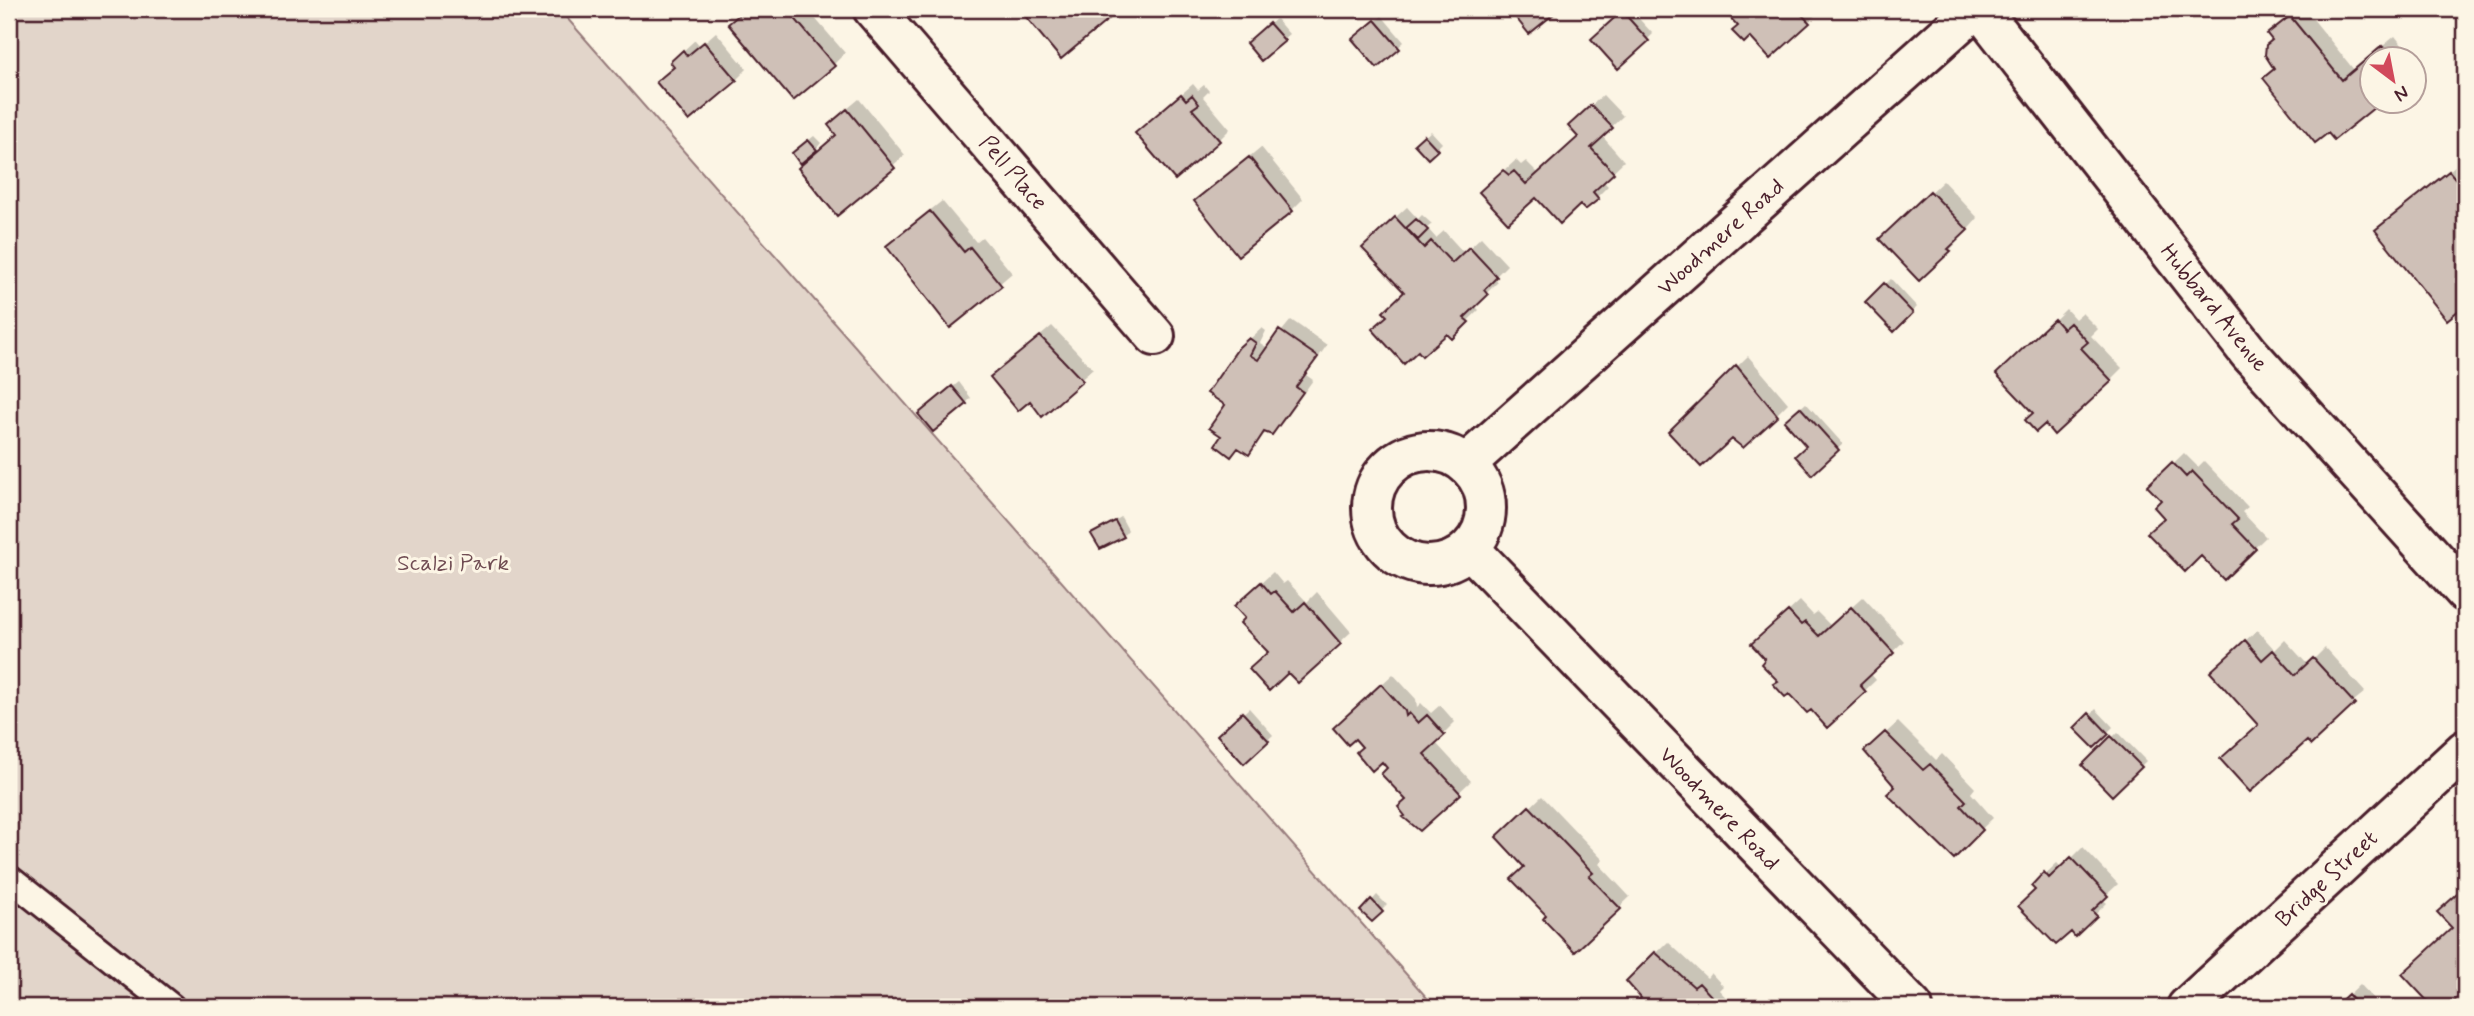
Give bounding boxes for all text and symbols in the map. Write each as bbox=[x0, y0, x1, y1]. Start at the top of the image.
north arrow bbox=[2358, 46, 2428, 116]
text: N bbox=[2389, 79, 2413, 107]
street label: Pell Place bbox=[972, 129, 1053, 217]
street label: Woodmere Road bbox=[1651, 172, 1791, 303]
street label: Hubbard Avenue bbox=[2153, 238, 2274, 379]
park label: Scalzi Park bbox=[397, 549, 509, 579]
street label: Woodmere Road bbox=[1652, 741, 1785, 878]
street label: Bridge Street bbox=[2270, 824, 2385, 935]

